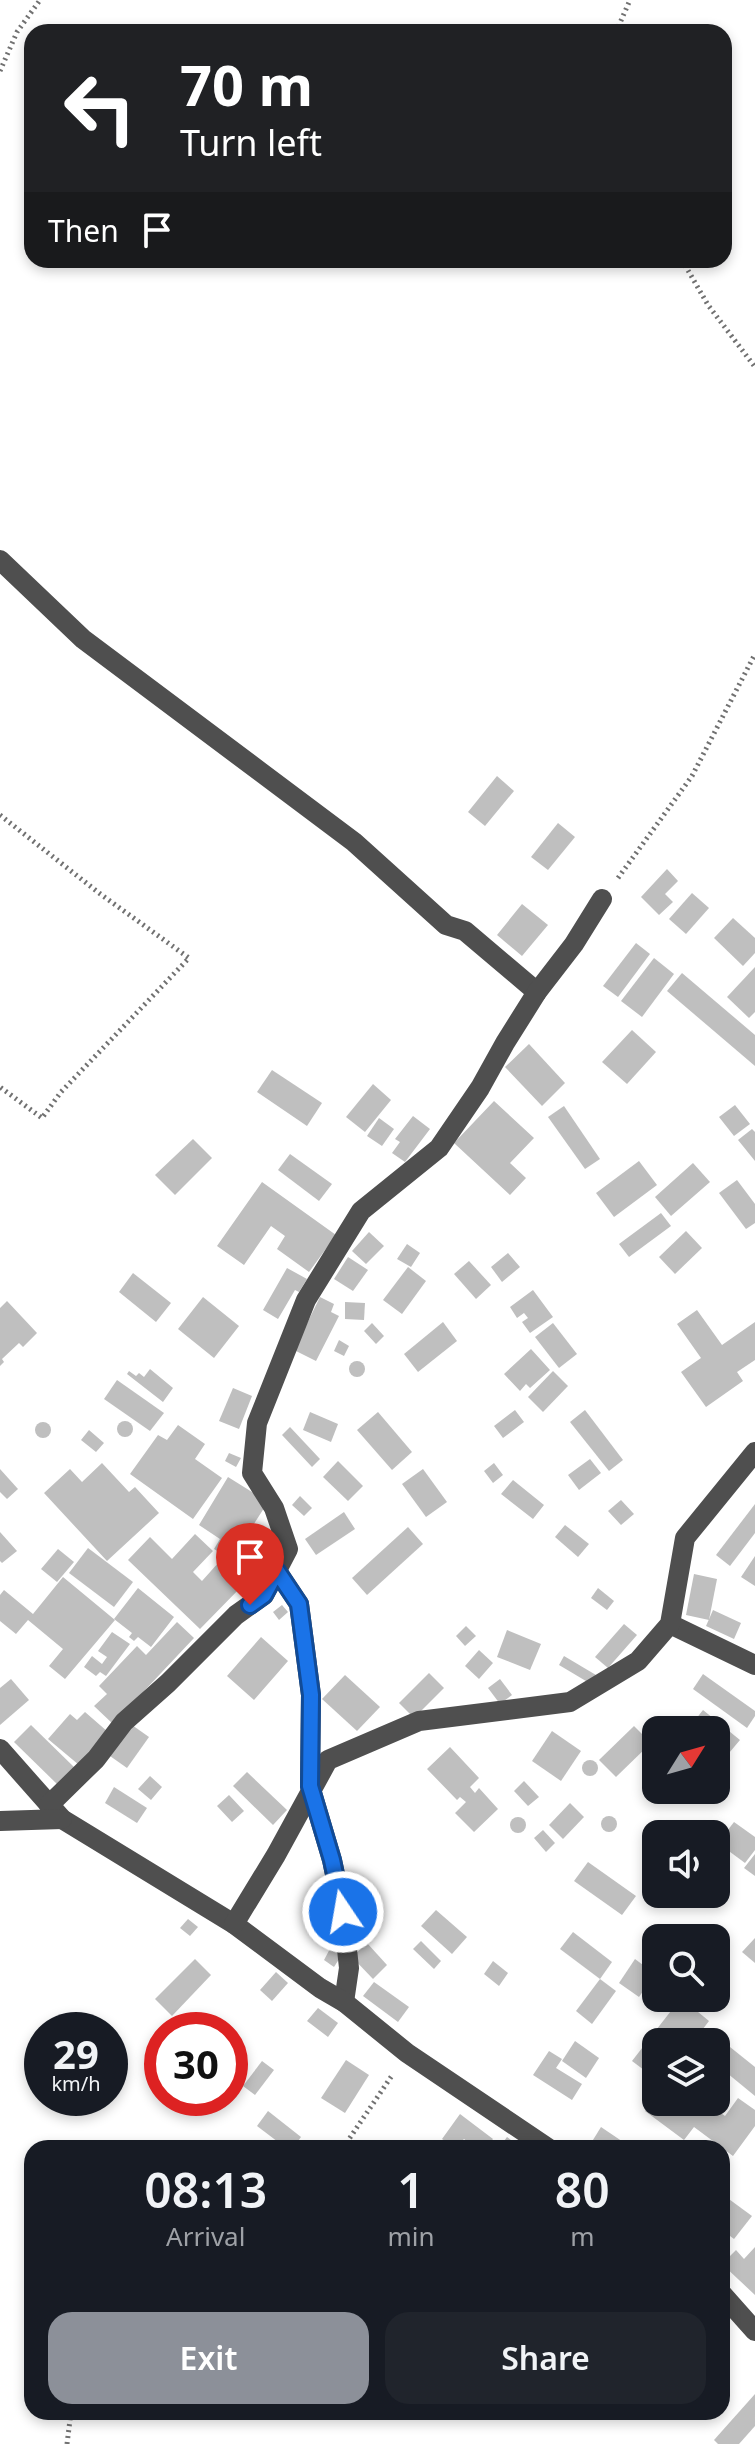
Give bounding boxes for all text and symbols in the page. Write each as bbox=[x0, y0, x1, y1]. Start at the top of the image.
text: 70 m bbox=[180, 46, 313, 122]
icon: left bbox=[48, 56, 152, 160]
text: Turn left bbox=[180, 118, 322, 167]
icon: arrive bbox=[135, 208, 179, 252]
text: Then bbox=[48, 210, 119, 251]
pin bbox=[216, 1523, 284, 1605]
icon: arrive bbox=[228, 1535, 272, 1579]
north arrow bbox=[642, 1716, 730, 1804]
map controls bbox=[642, 1716, 730, 2116]
button: sound bbox=[642, 1820, 730, 1908]
position arrow bbox=[301, 1870, 385, 1954]
button: search bbox=[642, 1924, 730, 2012]
speed limit sign: 30 bbox=[144, 2012, 248, 2116]
text: 29 bbox=[53, 2026, 99, 2081]
button: layers bbox=[642, 2028, 730, 2116]
text: km/h bbox=[51, 2070, 101, 2097]
text: 08:13 bbox=[144, 2157, 267, 2222]
text: 1 bbox=[397, 2157, 425, 2222]
text: 80 bbox=[555, 2157, 610, 2222]
text: Arrival bbox=[166, 2218, 245, 2254]
text: min bbox=[388, 2218, 435, 2254]
text: m bbox=[570, 2218, 594, 2254]
button: Exit bbox=[48, 2312, 369, 2404]
button: Share bbox=[385, 2312, 706, 2404]

